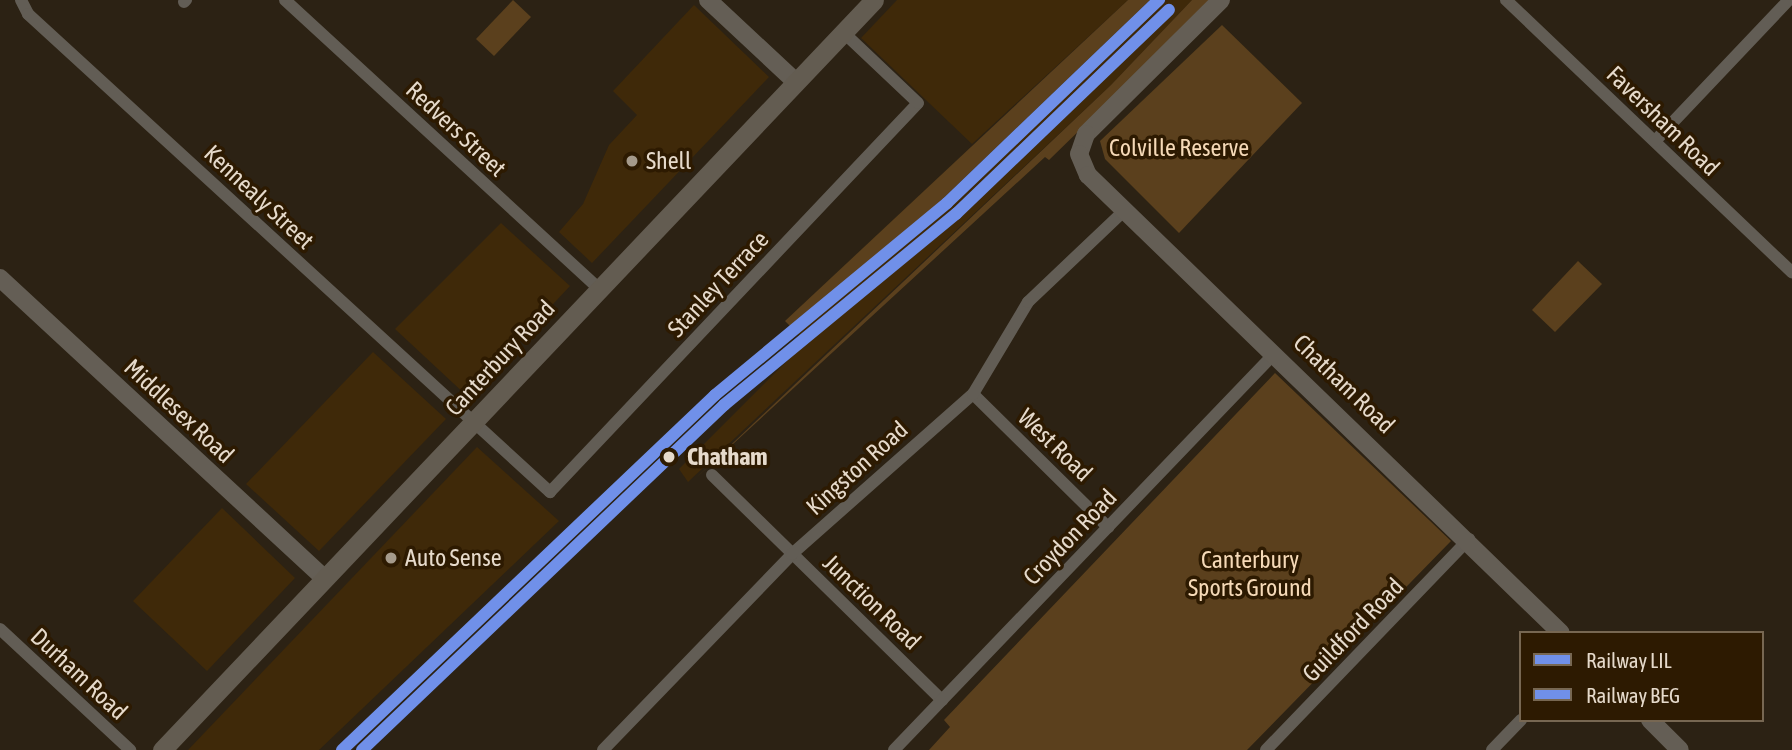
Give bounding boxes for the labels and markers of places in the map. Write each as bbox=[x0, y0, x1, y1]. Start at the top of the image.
place label: Shell bbox=[646, 147, 691, 175]
marker: Shell bbox=[624, 153, 640, 169]
place label: Chatham bbox=[687, 443, 768, 471]
marker: Chatham bbox=[657, 445, 681, 469]
place label: Auto Sense bbox=[405, 544, 502, 572]
marker: Auto Sense bbox=[383, 550, 399, 566]

